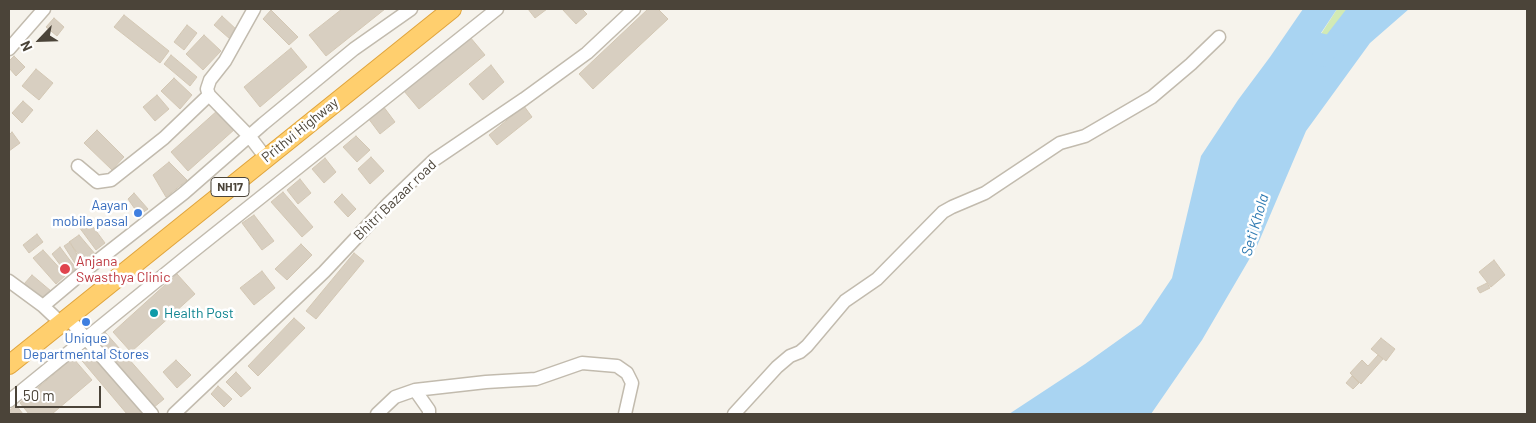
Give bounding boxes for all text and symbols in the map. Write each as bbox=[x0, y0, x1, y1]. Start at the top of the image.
north arrow bbox=[15, 15, 65, 65]
text: N bbox=[16, 39, 35, 54]
street label: Prithvi Highway bbox=[258, 94, 342, 166]
street label: Bhitri Bazaar road bbox=[350, 156, 440, 244]
road number: NH17 bbox=[211, 178, 249, 196]
water label: Seti Khola bbox=[1238, 192, 1272, 258]
place label: Aayan mobile pasal bbox=[52, 197, 128, 230]
marker: Aayan mobile pasal bbox=[132, 207, 144, 219]
place label: Anjana Swasthya Clinic bbox=[76, 253, 170, 286]
marker: Anjana Swasthya Clinic bbox=[58, 262, 72, 276]
place label: Health Post bbox=[164, 305, 234, 321]
marker: Health Post bbox=[148, 307, 160, 319]
marker: Unique Departmental Stores bbox=[80, 316, 92, 328]
place label: Unique Departmental Stores bbox=[23, 330, 149, 362]
scale bar bbox=[18, 376, 104, 408]
text: 50 m bbox=[23, 386, 55, 404]

